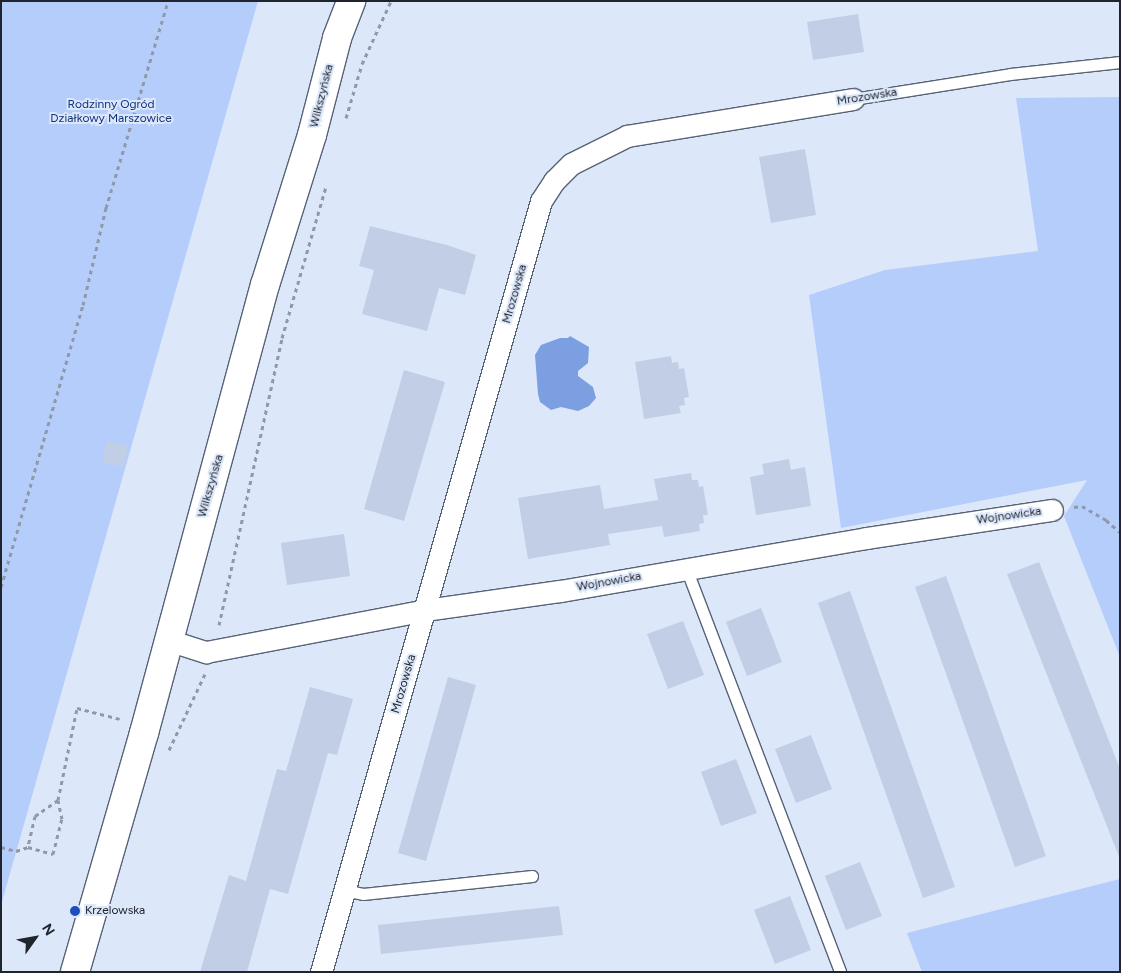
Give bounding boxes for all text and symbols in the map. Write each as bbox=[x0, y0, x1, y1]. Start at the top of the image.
street label: Wilkszyńska bbox=[307, 63, 337, 129]
street label: Mrozowska bbox=[836, 85, 898, 109]
park label: Rodzinny Ogród Działkowy Marszowice bbox=[50, 98, 172, 126]
street label: Mrozowska bbox=[500, 263, 530, 325]
street label: Wilkszyńska bbox=[195, 453, 227, 519]
street label: Wojnowicka bbox=[976, 504, 1042, 528]
street label: Wojnowicka bbox=[576, 569, 642, 595]
street label: Mrozowska bbox=[389, 653, 419, 715]
place label: Krzelowska bbox=[85, 904, 145, 918]
marker: Krzelowska bbox=[69, 905, 81, 917]
north arrow bbox=[10, 913, 60, 963]
text: N bbox=[38, 921, 58, 939]

